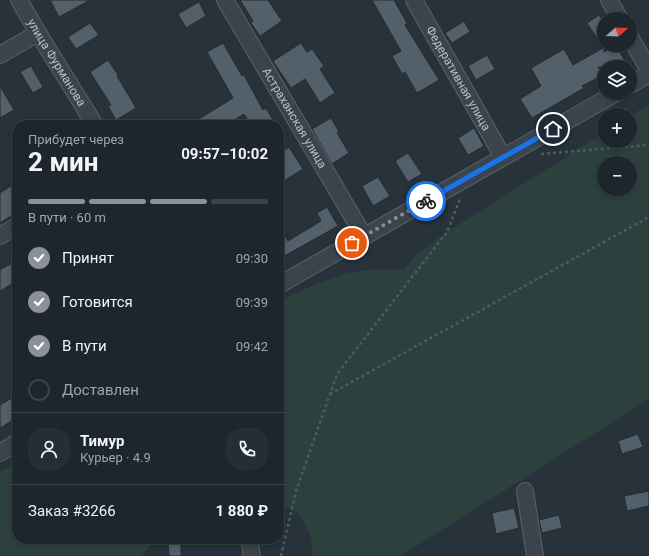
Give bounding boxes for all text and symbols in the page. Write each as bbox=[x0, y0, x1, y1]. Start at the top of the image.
north arrow bbox=[597, 12, 637, 52]
map controls bbox=[597, 12, 637, 196]
street label: улица Фурманова bbox=[24, 16, 89, 109]
street label: Федеративная улица bbox=[423, 23, 494, 133]
button: layers bbox=[597, 60, 637, 100]
street label: Астраханская улица bbox=[259, 65, 330, 171]
button: + bbox=[597, 108, 637, 148]
pin bbox=[536, 112, 570, 146]
icon: home bbox=[542, 118, 564, 140]
text: Прибудет через bbox=[28, 132, 124, 147]
text: 09:57–10:02 bbox=[181, 145, 268, 163]
text: 2 мин bbox=[28, 147, 99, 177]
button: − bbox=[597, 156, 637, 196]
courier bbox=[406, 181, 446, 221]
icon: bike bbox=[415, 190, 437, 212]
text: В пути · 60 m bbox=[28, 210, 106, 225]
pin bbox=[335, 226, 369, 260]
icon: bag bbox=[341, 232, 363, 254]
icon: check bbox=[28, 247, 50, 269]
text: Принят bbox=[62, 249, 114, 267]
text: 09:30 bbox=[236, 251, 268, 266]
icon: check bbox=[28, 291, 50, 313]
text: Готовится bbox=[62, 293, 133, 311]
text: 09:39 bbox=[236, 295, 268, 310]
icon: check bbox=[28, 335, 50, 357]
text: В пути bbox=[62, 337, 107, 355]
text: 09:42 bbox=[236, 339, 268, 354]
text: Доставлен bbox=[62, 381, 139, 399]
button: person bbox=[28, 428, 70, 470]
button: phone bbox=[226, 428, 268, 470]
text: Тимур bbox=[80, 432, 124, 450]
text: Курьер · 4.9 bbox=[80, 450, 151, 465]
text: Заказ #3266 bbox=[28, 502, 116, 520]
text: 1 880 ₽ bbox=[216, 502, 268, 520]

